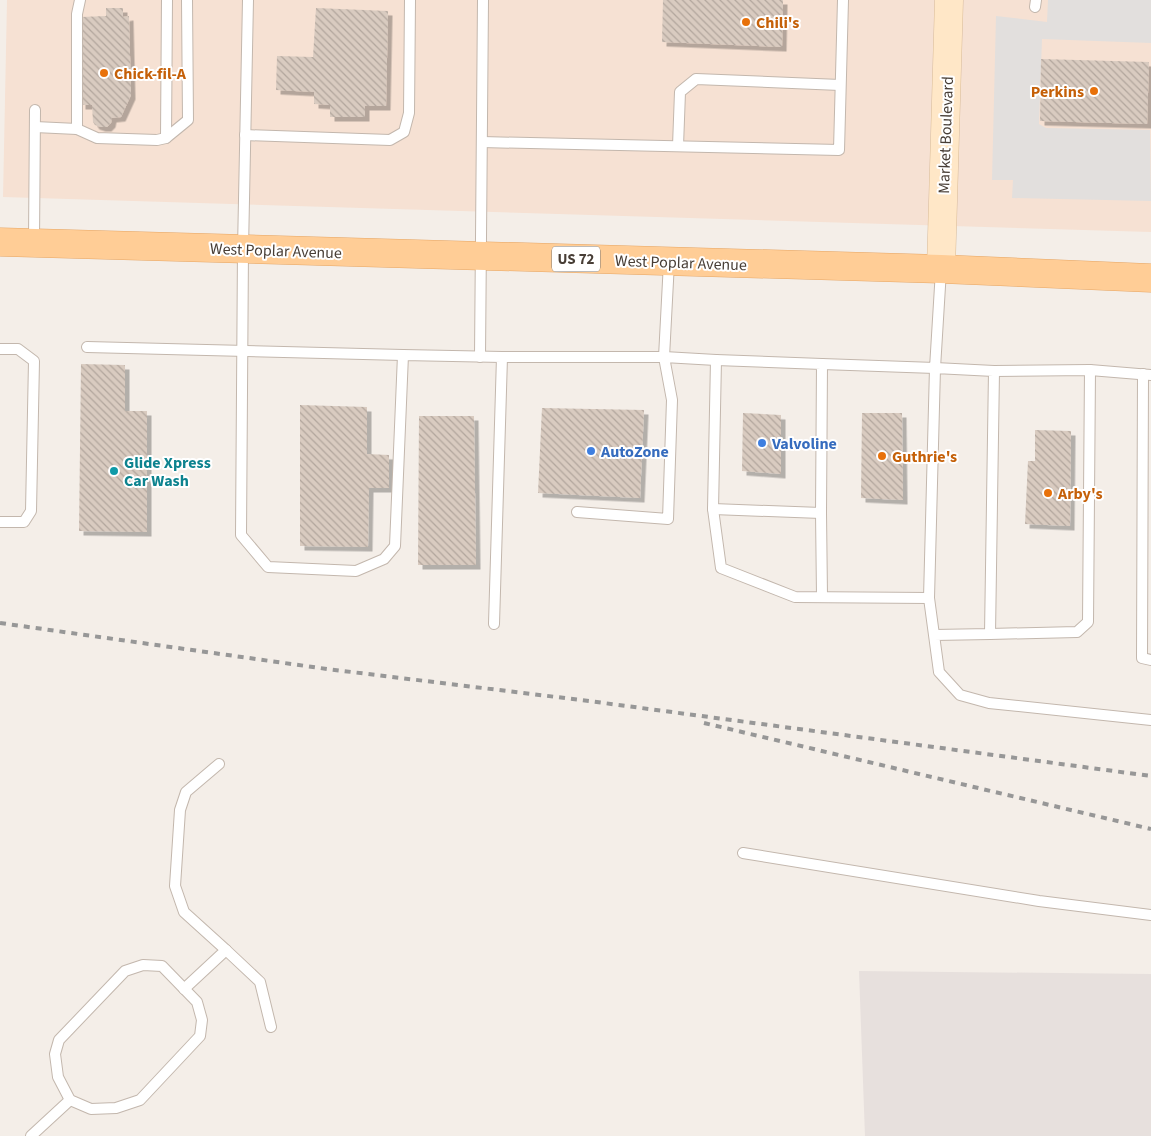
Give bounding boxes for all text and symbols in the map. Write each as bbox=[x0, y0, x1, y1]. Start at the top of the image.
place label: Chili's bbox=[756, 12, 799, 34]
marker: Chili's bbox=[740, 16, 752, 28]
place label: Chick-fil-A bbox=[114, 63, 187, 85]
marker: Chick-fil-A bbox=[98, 67, 110, 79]
street label: Market Boulevard bbox=[933, 76, 959, 194]
place label: Perkins bbox=[1031, 81, 1084, 103]
marker: Perkins bbox=[1088, 85, 1100, 97]
street label: West Poplar Avenue bbox=[210, 238, 342, 264]
road number: US 72 bbox=[552, 246, 600, 272]
street label: West Poplar Avenue bbox=[615, 250, 747, 276]
place label: Valvoline bbox=[771, 433, 837, 455]
marker: Valvoline bbox=[756, 437, 768, 449]
place label: AutoZone bbox=[600, 441, 669, 463]
marker: AutoZone bbox=[585, 445, 597, 457]
place label: Guthrie's bbox=[892, 446, 957, 468]
marker: Guthrie's bbox=[876, 450, 888, 462]
place label: Glide Xpress Car Wash bbox=[124, 452, 211, 492]
marker: Glide Xpress Car Wash bbox=[108, 465, 120, 477]
place label: Arby's bbox=[1057, 483, 1102, 505]
marker: Arby's bbox=[1042, 487, 1054, 499]

